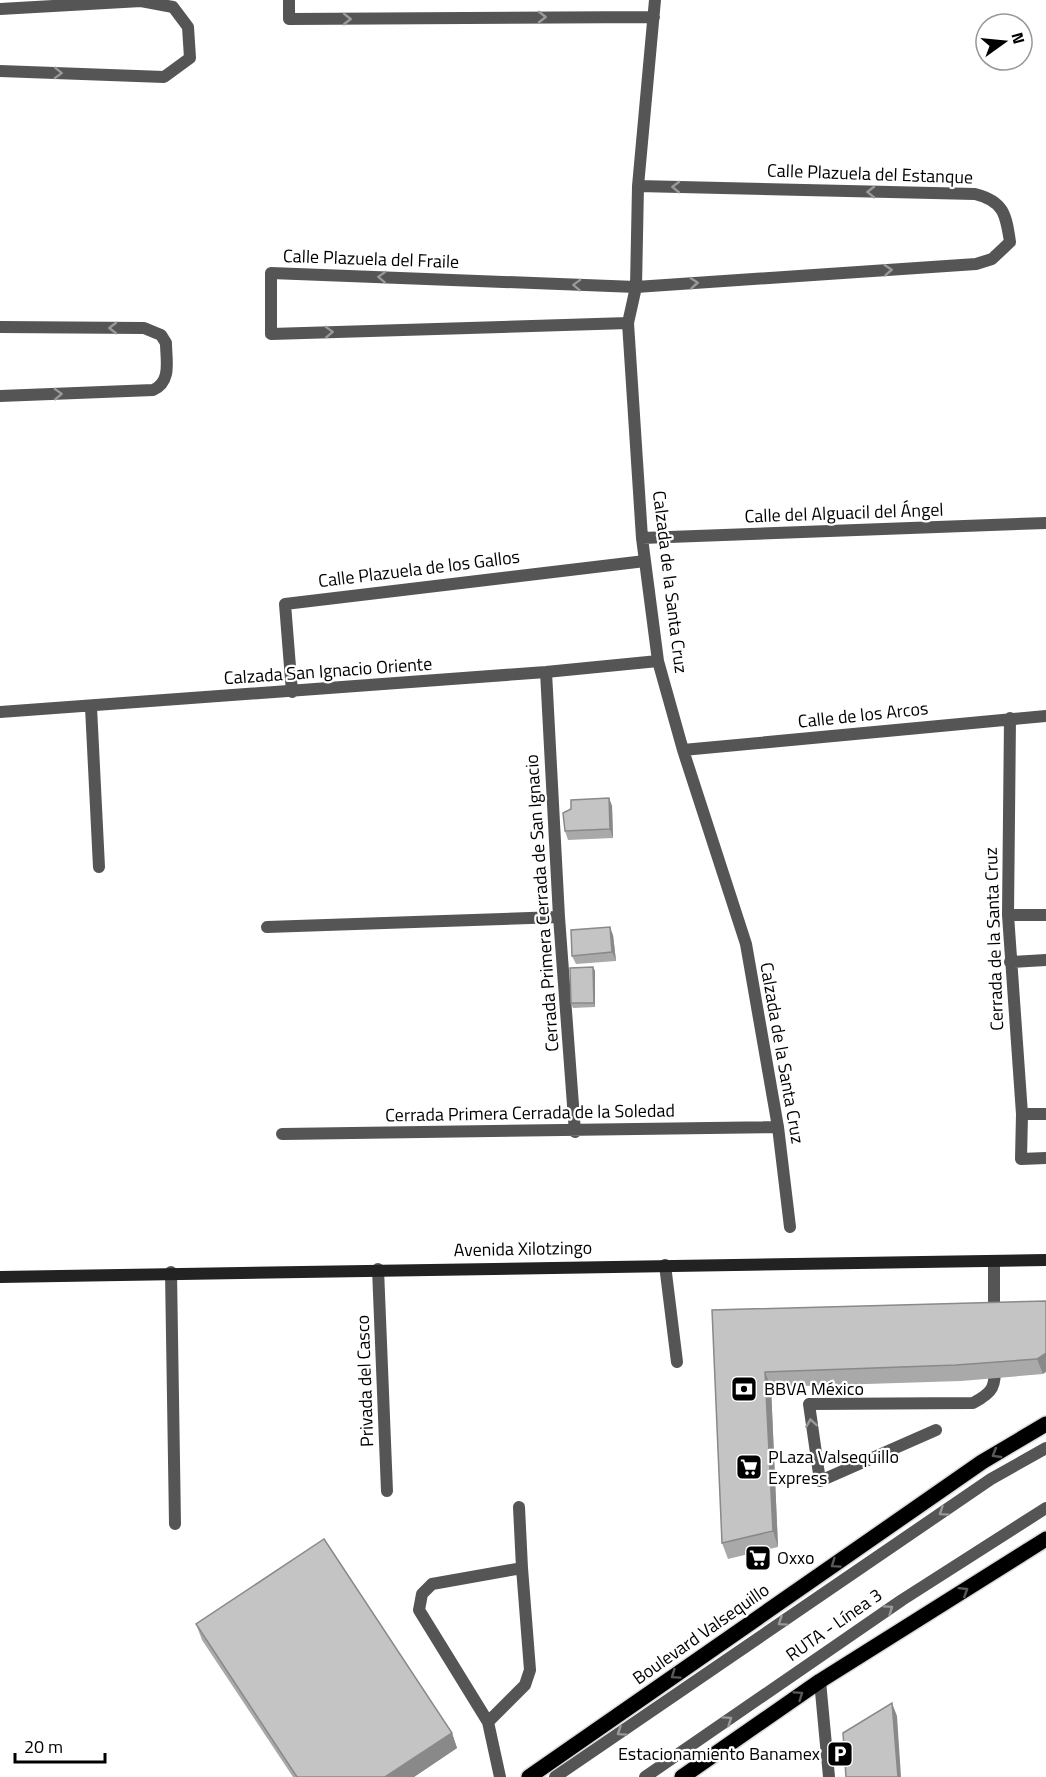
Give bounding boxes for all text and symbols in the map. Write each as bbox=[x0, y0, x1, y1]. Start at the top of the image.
one-way arrow bbox=[538, 11, 547, 24]
north arrow bbox=[974, 12, 1034, 72]
one-way arrow bbox=[343, 13, 352, 25]
text: N bbox=[1005, 30, 1032, 47]
one-way arrow bbox=[54, 67, 63, 80]
street label: Calle Plazuela del Estanque bbox=[767, 156, 974, 191]
one-way arrow bbox=[672, 181, 681, 193]
one-way arrow bbox=[867, 185, 876, 198]
street label: Calle Plazuela del Fraile bbox=[282, 242, 460, 275]
one-way arrow bbox=[884, 263, 893, 276]
one-way arrow bbox=[378, 271, 387, 284]
one-way arrow bbox=[689, 277, 698, 290]
one-way arrow bbox=[573, 279, 582, 291]
one-way arrow bbox=[108, 322, 117, 334]
one-way arrow bbox=[325, 326, 334, 338]
one-way arrow bbox=[54, 388, 63, 400]
street label: Calzada de la Santa Cruz bbox=[646, 489, 695, 675]
street label: Calle del Alguacil del Ángel bbox=[744, 496, 944, 529]
street label: Calle Plazuela de los Gallos bbox=[317, 543, 521, 594]
street label: Calzada San Ignacio Oriente bbox=[223, 650, 433, 691]
street label: Calle de los Arcos bbox=[796, 694, 930, 735]
street label: Cerrada Primera Cerrada de San Ignacio bbox=[518, 753, 565, 1053]
street label: Cerrada de la Santa Cruz bbox=[977, 847, 1010, 1031]
street label: Calzada de la Santa Cruz bbox=[753, 960, 812, 1146]
street label: Cerrada Primera Cerrada de la Soledad bbox=[385, 1096, 675, 1129]
street label: Avenida Xilotzingo bbox=[453, 1234, 592, 1263]
street label: Privada del Casco bbox=[349, 1315, 380, 1447]
bank icon: BBVA México bbox=[729, 1374, 759, 1404]
place label: BBVA México bbox=[764, 1375, 864, 1402]
one-way arrow bbox=[806, 1419, 818, 1428]
place label: PLaza Valsequillo Express bbox=[768, 1443, 899, 1491]
one-way arrow bbox=[992, 1446, 1002, 1458]
supermarket icon: PLaza Valsequillo Express bbox=[734, 1452, 764, 1482]
one-way arrow bbox=[939, 1505, 950, 1516]
supermarket icon: Oxxo bbox=[743, 1543, 773, 1573]
place label: Oxxo bbox=[777, 1544, 814, 1571]
one-way arrow bbox=[831, 1557, 842, 1568]
street label: Boulevard Valsequillo bbox=[627, 1576, 775, 1691]
street label: RUTA - Línea 3 bbox=[780, 1581, 887, 1668]
one-way arrow bbox=[957, 1587, 968, 1598]
one-way arrow bbox=[882, 1605, 893, 1616]
one-way arrow bbox=[778, 1615, 789, 1626]
one-way arrow bbox=[671, 1668, 682, 1679]
one-way arrow bbox=[792, 1691, 803, 1702]
one-way arrow bbox=[722, 1716, 733, 1727]
one-way arrow bbox=[617, 1725, 628, 1736]
scale bar bbox=[15, 1726, 105, 1764]
text: 20 m bbox=[24, 1733, 63, 1760]
parking icon: Estacionamiento Banamex bbox=[825, 1739, 855, 1769]
place label: Estacionamiento Banamex bbox=[618, 1740, 820, 1767]

